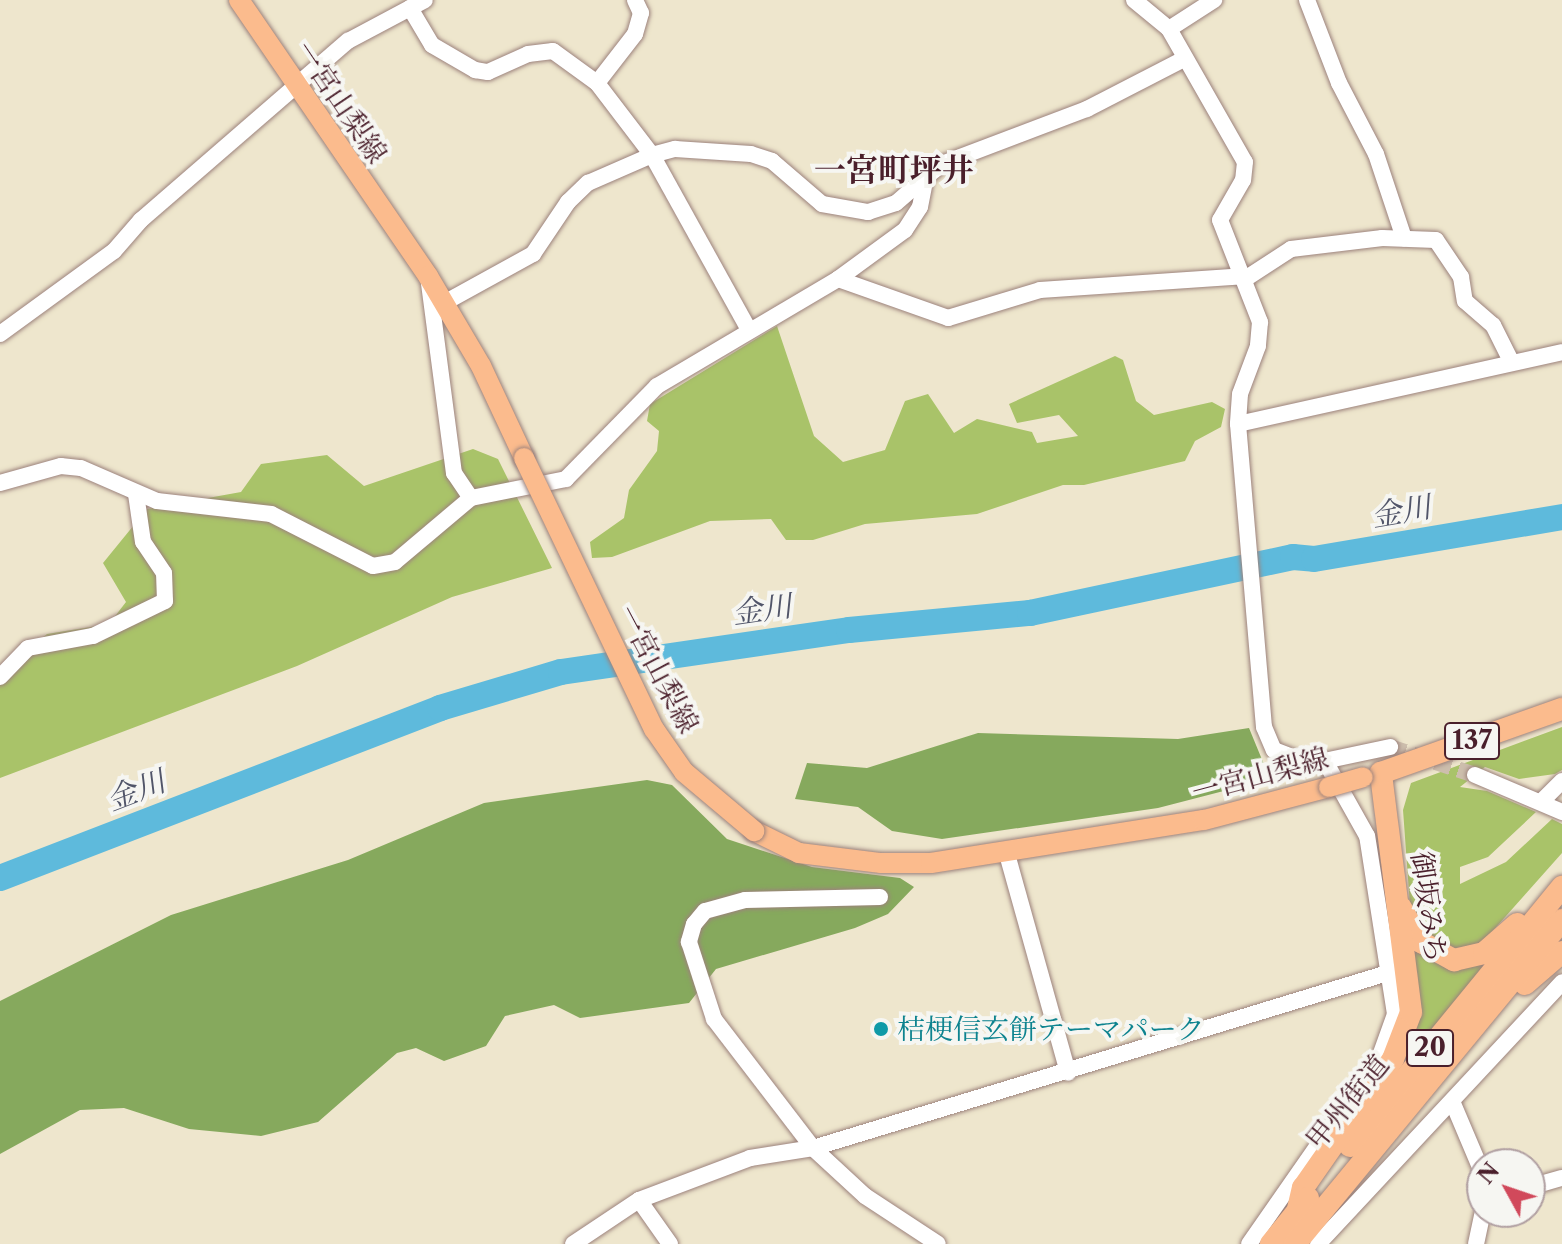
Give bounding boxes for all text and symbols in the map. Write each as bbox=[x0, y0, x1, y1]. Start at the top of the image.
street label: 一宮山梨線 bbox=[288, 35, 394, 169]
district label: 一宮町坪井 bbox=[814, 151, 974, 189]
water label: 金川 bbox=[1368, 489, 1434, 535]
water label: 金川 bbox=[730, 588, 794, 632]
street label: 一宮山梨線 bbox=[610, 599, 706, 739]
road number: 137 bbox=[1444, 719, 1500, 763]
street label: 一宮山梨線 bbox=[1188, 741, 1332, 809]
water label: 金川 bbox=[102, 763, 170, 819]
street label: 御坂みち bbox=[1405, 849, 1453, 965]
place label: 桔梗信玄餅テーマパーク bbox=[897, 1012, 1205, 1046]
marker: 桔梗信玄餅テーマパーク bbox=[872, 1020, 890, 1038]
road number: 20 bbox=[1406, 1026, 1454, 1070]
street label: 甲州街道 bbox=[1299, 1048, 1395, 1156]
north arrow bbox=[1466, 1148, 1546, 1228]
text: N bbox=[1472, 1158, 1505, 1190]

